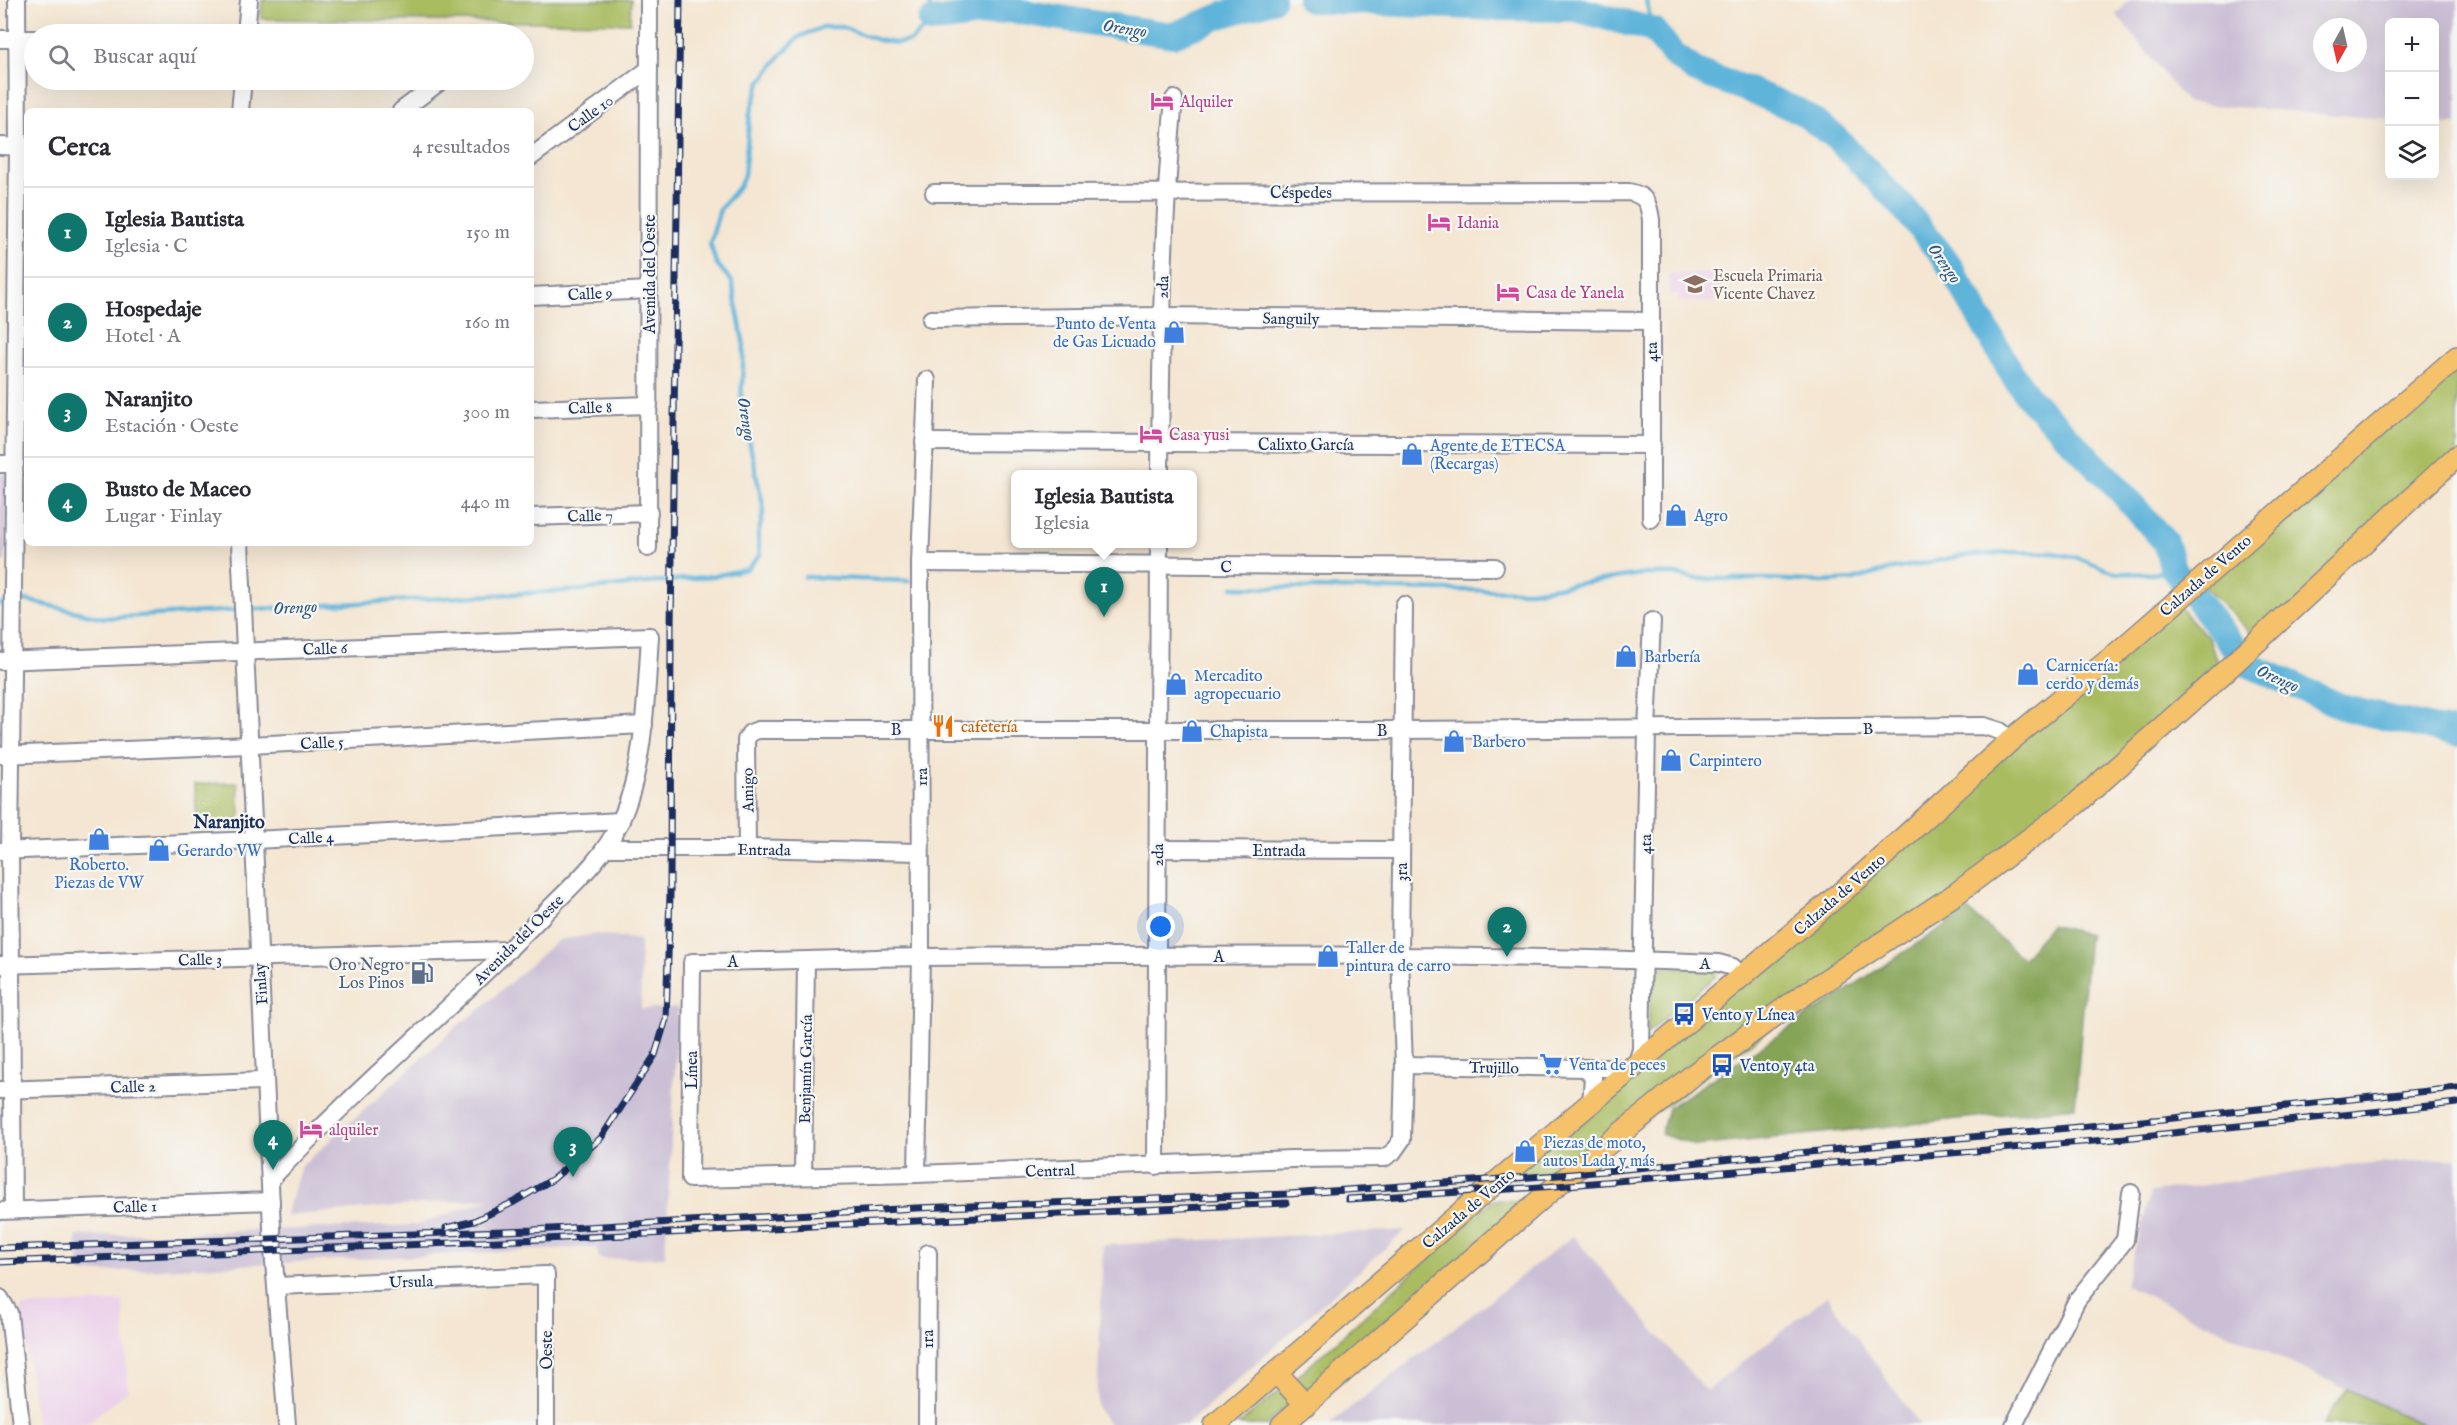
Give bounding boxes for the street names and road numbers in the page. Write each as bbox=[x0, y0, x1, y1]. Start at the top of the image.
street label: Calle 10 bbox=[564, 91, 618, 138]
street label: Céspedes bbox=[1270, 184, 1332, 204]
street label: Avenida del Oeste bbox=[641, 214, 661, 335]
street label: 2da bbox=[1154, 275, 1174, 299]
street label: Calle 9 bbox=[567, 284, 613, 306]
street label: Sanguily bbox=[1262, 310, 1320, 330]
street label: 4ta bbox=[1643, 342, 1663, 362]
street label: Calle 8 bbox=[568, 398, 612, 420]
street label: Calixto García bbox=[1258, 436, 1354, 456]
street label: Calle 7 bbox=[567, 506, 613, 528]
street label: Calzada de Vento bbox=[2156, 531, 2257, 622]
street label: C bbox=[1220, 558, 1232, 578]
street label: Calle 6 bbox=[302, 639, 348, 661]
street label: B bbox=[1863, 720, 1874, 740]
street label: B bbox=[891, 721, 901, 741]
street label: B bbox=[1377, 722, 1387, 742]
street label: Calle 5 bbox=[300, 733, 345, 755]
street label: Amigo bbox=[739, 767, 759, 813]
street label: 1ra bbox=[913, 767, 933, 787]
street label: Calle 4 bbox=[288, 828, 335, 850]
street label: 4ta bbox=[1637, 834, 1657, 854]
street label: Entrada bbox=[737, 841, 791, 861]
street label: Entrada bbox=[1252, 842, 1306, 862]
street label: 2da bbox=[1149, 843, 1169, 867]
street label: Calzada de Vento bbox=[1790, 850, 1891, 941]
street label: 3ra bbox=[1393, 863, 1413, 881]
street label: Avenida del Oeste bbox=[469, 891, 569, 990]
street label: A bbox=[1213, 948, 1226, 968]
street label: Calle 3 bbox=[178, 950, 222, 972]
street label: A bbox=[727, 953, 740, 973]
street label: A bbox=[1698, 955, 1712, 975]
street label: Finlay bbox=[251, 962, 273, 1005]
street label: Benjamín García bbox=[796, 1014, 818, 1124]
street label: Línea bbox=[683, 1051, 703, 1089]
street label: Trujillo bbox=[1469, 1059, 1519, 1079]
street label: Calle 2 bbox=[110, 1077, 156, 1099]
street label: Central bbox=[1025, 1161, 1076, 1183]
street label: Calzada de Vento bbox=[1419, 1165, 1520, 1254]
street label: Calle 1 bbox=[113, 1197, 157, 1219]
street label: Ursula bbox=[389, 1272, 434, 1294]
street label: Oeste bbox=[538, 1330, 558, 1370]
street label: 1ra bbox=[919, 1330, 939, 1348]

